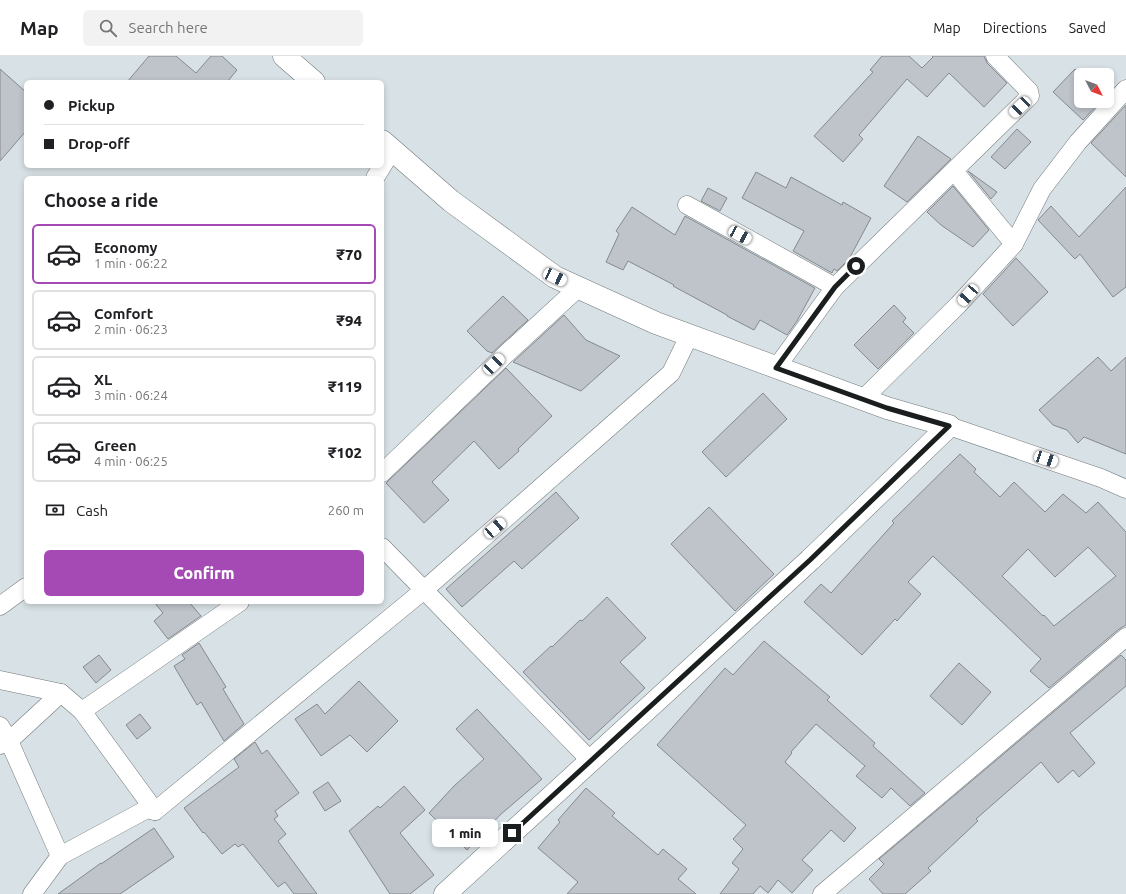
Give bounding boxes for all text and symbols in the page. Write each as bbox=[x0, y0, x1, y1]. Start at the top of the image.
search box bbox=[83, 10, 363, 46]
text: Map bbox=[20, 17, 59, 39]
icon: search bbox=[97, 17, 119, 39]
text: Search here bbox=[129, 19, 208, 36]
text: Map bbox=[933, 20, 961, 36]
text: Directions bbox=[983, 20, 1047, 36]
text: Saved bbox=[1069, 20, 1106, 36]
north arrow bbox=[1074, 68, 1114, 108]
map controls bbox=[1074, 68, 1114, 108]
car bbox=[1007, 94, 1033, 120]
text: Pickup bbox=[68, 97, 115, 114]
text: Drop-off bbox=[68, 135, 130, 152]
text: Choose a ride bbox=[44, 190, 158, 210]
car bbox=[727, 224, 753, 246]
icon: car bbox=[46, 236, 82, 272]
text: Economy bbox=[94, 239, 158, 256]
text: ₹70 bbox=[337, 246, 362, 263]
text: 1 min · 06:22 bbox=[94, 256, 168, 270]
route start bbox=[847, 257, 865, 275]
car bbox=[542, 266, 568, 288]
car bbox=[956, 282, 980, 308]
icon: car bbox=[46, 302, 82, 338]
text: Comfort bbox=[94, 305, 153, 322]
text: ₹94 bbox=[337, 312, 362, 329]
text: 2 min · 06:23 bbox=[94, 322, 168, 336]
car bbox=[481, 351, 507, 377]
icon: car bbox=[46, 368, 82, 404]
text: XL bbox=[94, 371, 112, 388]
text: ₹119 bbox=[328, 378, 362, 395]
text: 3 min · 06:24 bbox=[94, 388, 168, 402]
icon: car bbox=[46, 434, 82, 470]
text: Green bbox=[94, 437, 136, 454]
text: ₹102 bbox=[328, 444, 362, 461]
car bbox=[1033, 449, 1059, 469]
text: 4 min · 06:25 bbox=[94, 454, 168, 468]
icon: cash bbox=[44, 499, 66, 521]
text: Cash bbox=[76, 502, 108, 519]
text: 260 m bbox=[328, 503, 364, 517]
car bbox=[482, 516, 508, 540]
button: Confirm bbox=[44, 550, 364, 596]
callout: 1 min bbox=[432, 819, 498, 847]
route end bbox=[503, 824, 521, 842]
text: 1 min bbox=[448, 826, 482, 840]

